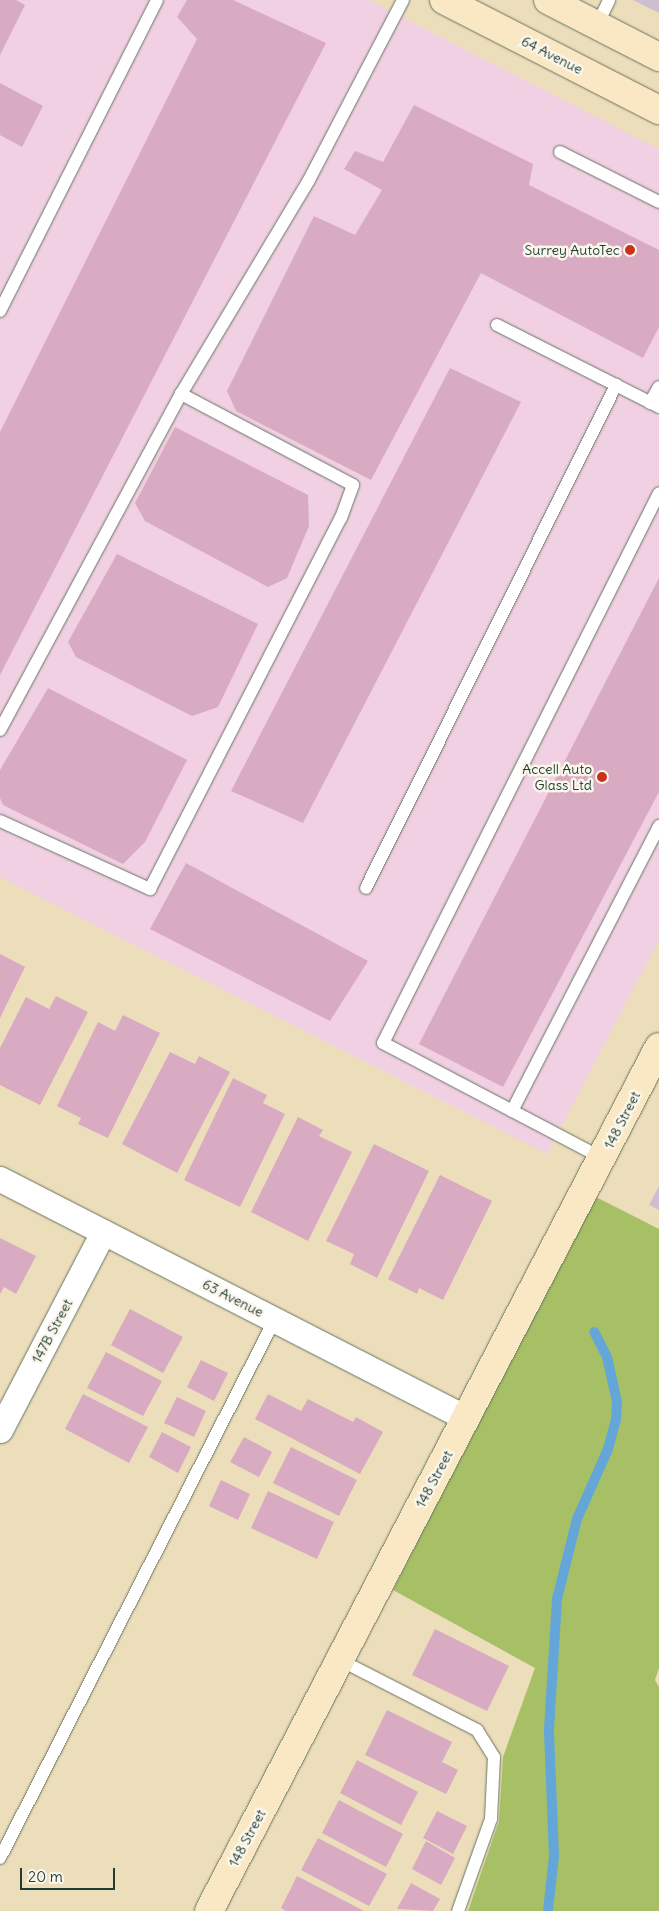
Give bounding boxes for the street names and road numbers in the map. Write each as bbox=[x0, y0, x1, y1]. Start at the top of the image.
street label: 64 Avenue bbox=[519, 32, 585, 78]
street label: 148 Street bbox=[600, 1088, 644, 1152]
street label: 63 Avenue bbox=[200, 1275, 266, 1321]
street label: 147B Street bbox=[28, 1296, 76, 1366]
street label: 148 Street bbox=[412, 1448, 456, 1510]
street label: 148 Street bbox=[225, 1807, 269, 1869]

